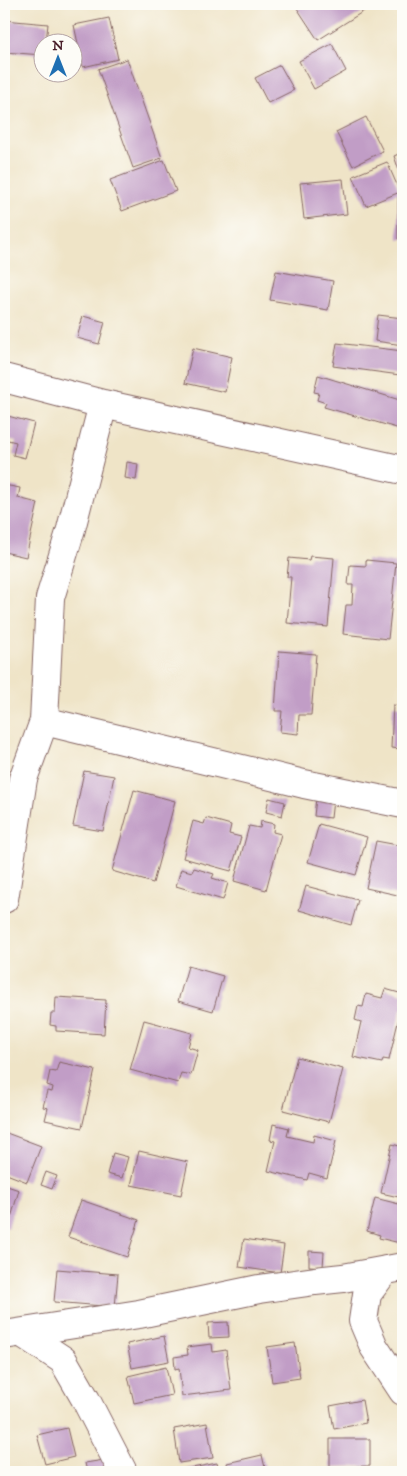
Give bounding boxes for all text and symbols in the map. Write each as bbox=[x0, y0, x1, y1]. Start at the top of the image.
north arrow bbox=[32, 32, 82, 82]
text: N bbox=[52, 37, 64, 55]

